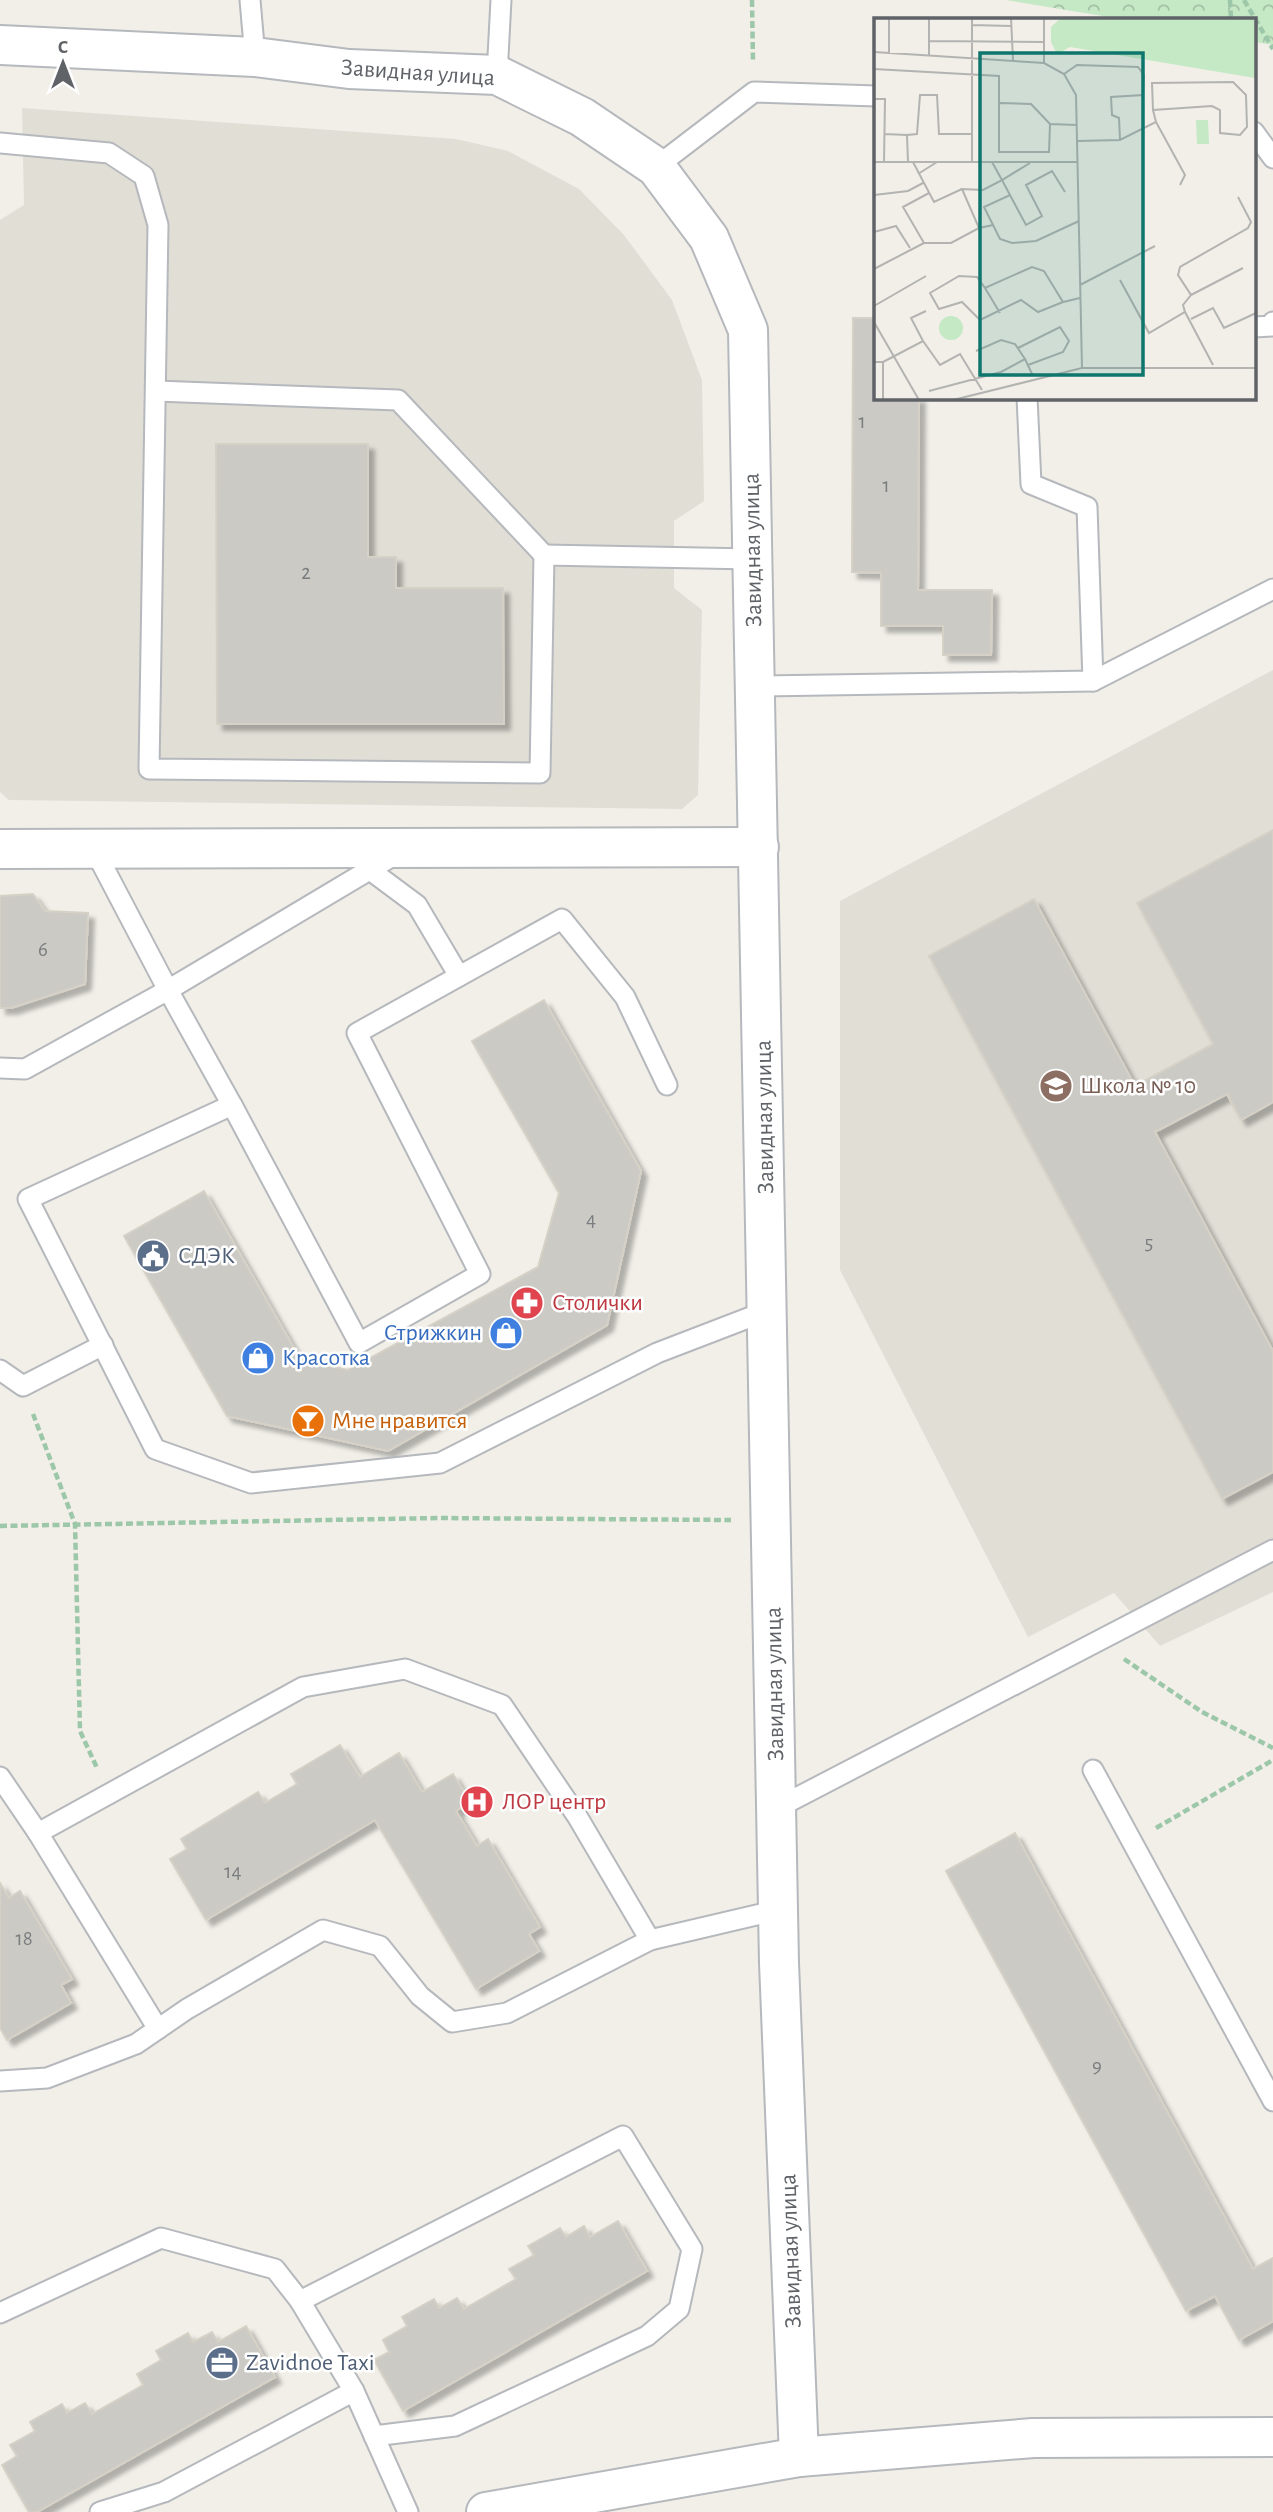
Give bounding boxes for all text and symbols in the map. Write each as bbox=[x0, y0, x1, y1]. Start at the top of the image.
inset map bbox=[874, 18, 1256, 399]
north arrow bbox=[28, 28, 98, 98]
text: С bbox=[58, 38, 68, 57]
street label: Завидная улица bbox=[340, 56, 496, 90]
house number: 1 bbox=[858, 411, 866, 432]
street label: Завидная улица bbox=[740, 473, 766, 627]
house number: 1 bbox=[882, 475, 890, 496]
house number: 2 bbox=[301, 562, 311, 583]
house number: 6 bbox=[38, 939, 48, 960]
street label: Завидная улица bbox=[752, 1040, 778, 1194]
school or university icon: Школа № 10 bbox=[1037, 1067, 1075, 1105]
place label: Школа № 10 bbox=[1080, 1074, 1196, 1098]
house number: 4 bbox=[586, 1209, 596, 1230]
house number: 5 bbox=[1145, 1232, 1153, 1253]
public building icon: СДЭК bbox=[134, 1237, 172, 1275]
place label: СДЭК bbox=[178, 1244, 235, 1268]
pharmacy icon: Столички bbox=[508, 1284, 546, 1322]
place label: Столички bbox=[552, 1291, 643, 1315]
shop icon: Стрижкин bbox=[487, 1314, 525, 1352]
place label: Стрижкин bbox=[384, 1321, 482, 1345]
shop icon: Красотка bbox=[239, 1339, 277, 1377]
place label: Красотка bbox=[282, 1346, 370, 1370]
bar icon: Мне нравится bbox=[289, 1402, 327, 1440]
place label: Мне нравится bbox=[332, 1409, 467, 1433]
street label: Завидная улица bbox=[762, 1607, 788, 1761]
hospital icon: ЛОР центр bbox=[458, 1783, 496, 1821]
place label: ЛОР центр bbox=[502, 1790, 606, 1814]
house number: 14 bbox=[224, 1861, 242, 1882]
house number: 18 bbox=[15, 1928, 33, 1949]
house number: 9 bbox=[1092, 2055, 1102, 2076]
street label: Завидная улица bbox=[776, 2173, 806, 2329]
office icon: Zavidnoe Taxi bbox=[203, 2344, 241, 2382]
place label: Zavidnoe Taxi bbox=[246, 2351, 375, 2375]

